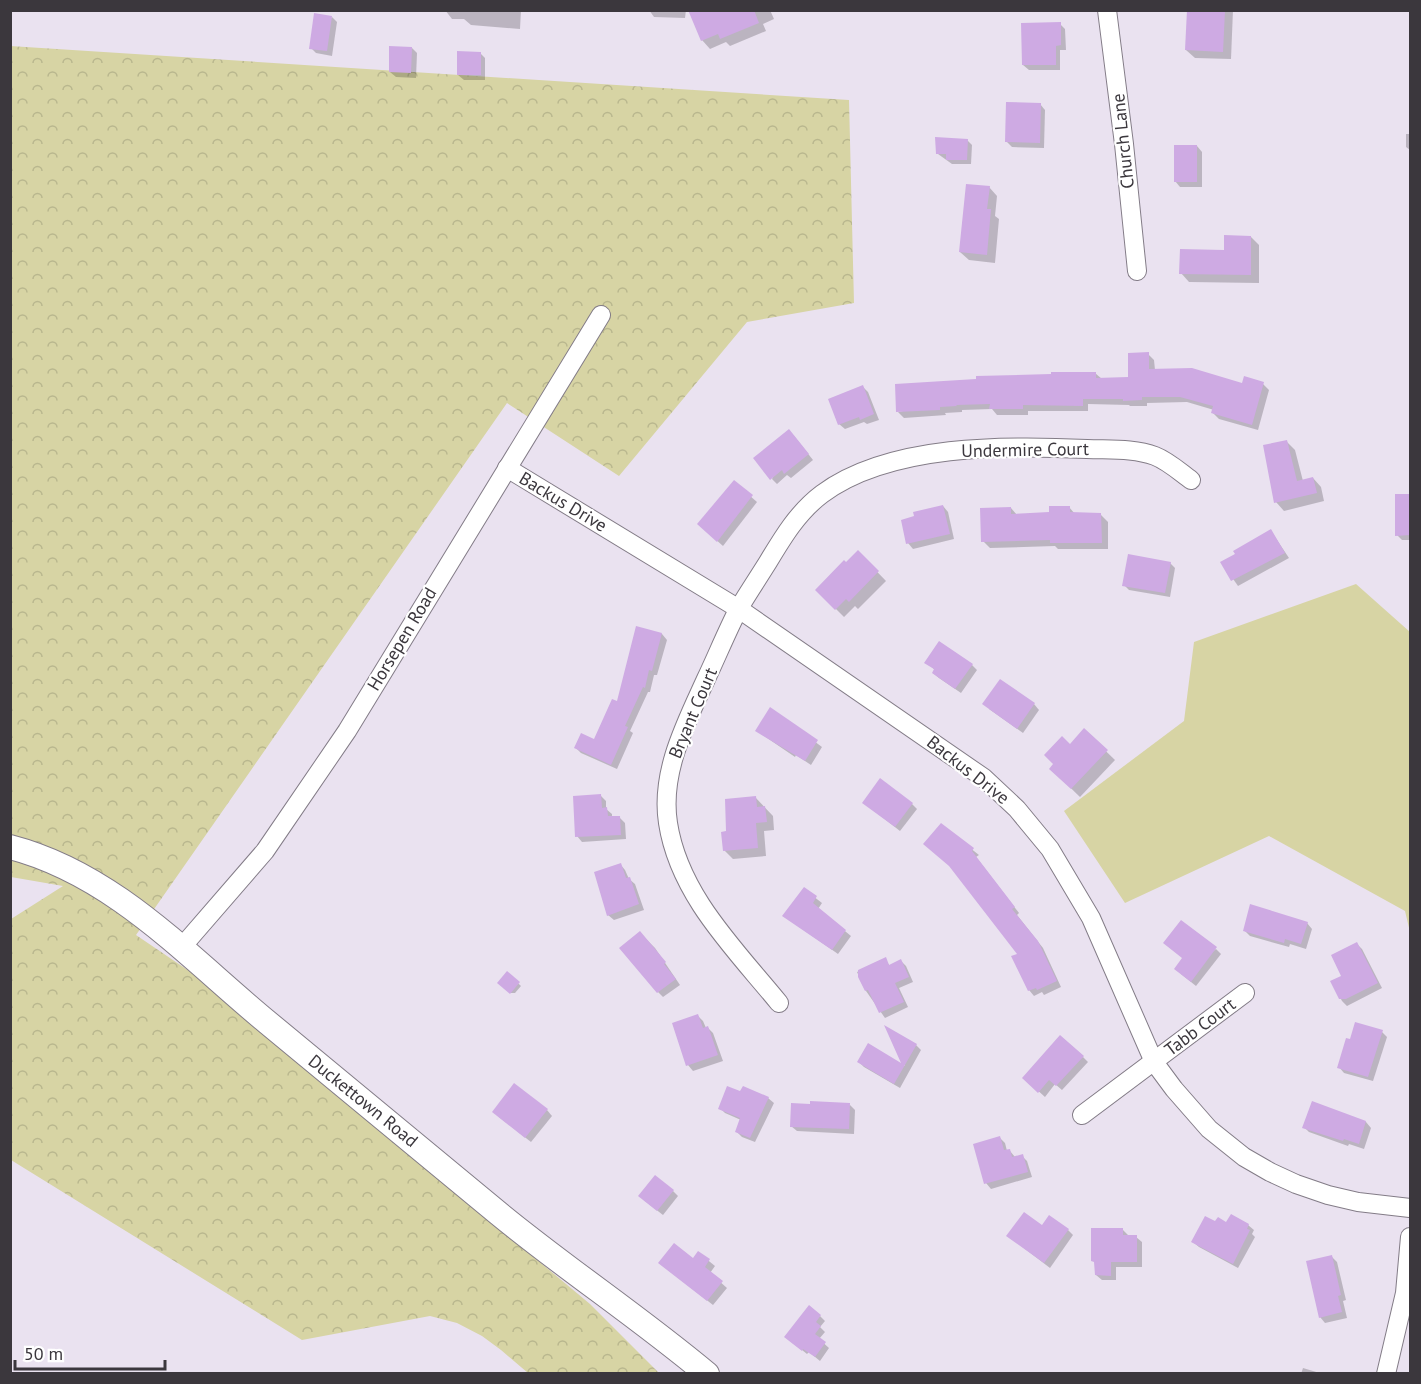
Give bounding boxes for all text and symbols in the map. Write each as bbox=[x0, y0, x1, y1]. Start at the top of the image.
street label: Church Lane bbox=[1106, 92, 1139, 190]
street label: Undermire Court bbox=[961, 437, 1089, 462]
street label: Backus Drive bbox=[515, 466, 611, 537]
street label: Horsepen Road bbox=[362, 583, 441, 694]
street label: Bryant Court bbox=[663, 664, 722, 762]
street label: Backus Drive bbox=[922, 730, 1014, 809]
street label: Tabb Court bbox=[1160, 992, 1240, 1061]
street label: Duckettown Road bbox=[304, 1049, 423, 1152]
scale bar bbox=[15, 1333, 165, 1371]
text: 50 m bbox=[24, 1342, 63, 1365]

